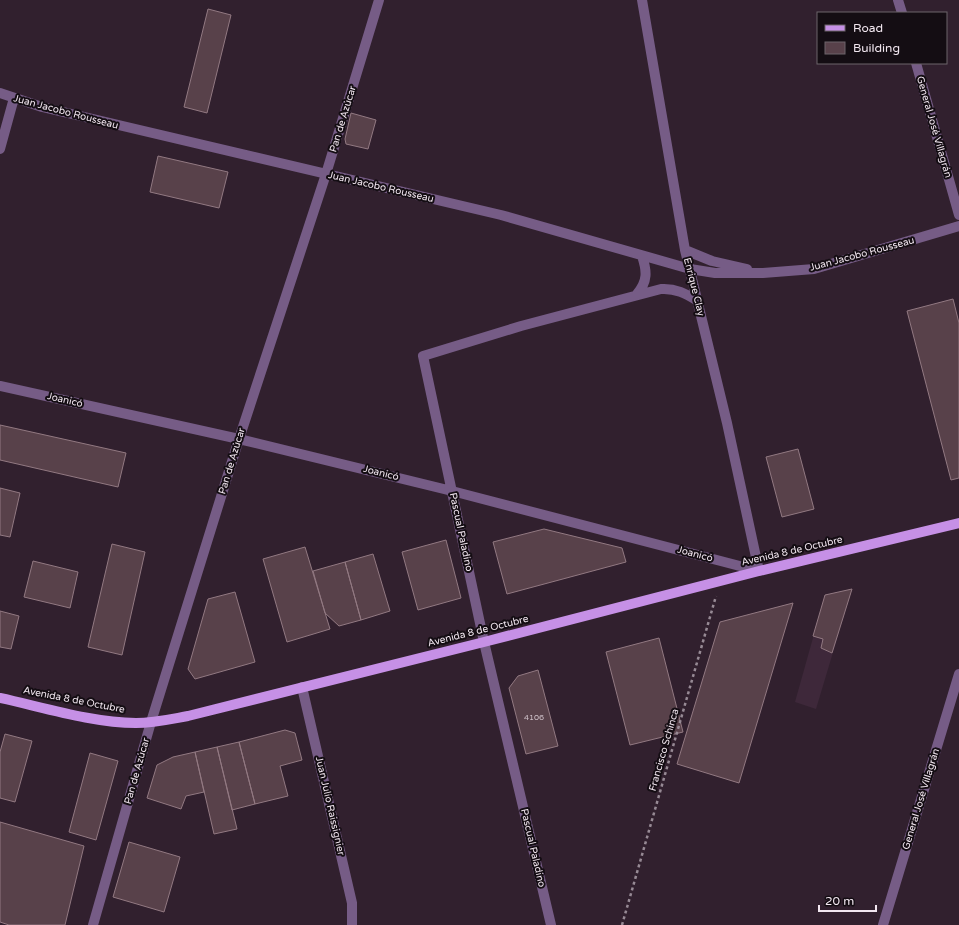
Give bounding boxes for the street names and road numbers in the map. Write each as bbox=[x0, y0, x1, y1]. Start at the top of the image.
street label: General José Villagrán bbox=[914, 75, 954, 179]
street label: Pan de Azúcar bbox=[327, 84, 359, 154]
street label: Juan Jacobo Rousseau bbox=[12, 92, 120, 132]
street label: Juan Jacobo Rousseau bbox=[327, 169, 435, 205]
street label: Juan Jacobo Rousseau bbox=[808, 234, 916, 274]
street label: Enrique Clay bbox=[681, 257, 707, 318]
street label: Joanicó bbox=[46, 390, 84, 410]
street label: Pan de Azúcar bbox=[216, 426, 248, 496]
street label: Joanicó bbox=[362, 463, 400, 483]
street label: Pascual Paladino bbox=[447, 492, 475, 572]
street label: Avenida 8 de Octubre bbox=[740, 533, 844, 568]
street label: Joanicó bbox=[676, 544, 714, 564]
street label: Avenida 8 de Octubre bbox=[426, 613, 530, 649]
street label: Avenida 8 de Octubre bbox=[22, 684, 126, 716]
street label: Francisco Schinca bbox=[647, 707, 681, 793]
street label: Pan de Azúcar bbox=[122, 736, 152, 806]
street label: General José Villagrán bbox=[900, 747, 942, 851]
street label: Juan Julio Raissignier bbox=[313, 755, 347, 857]
street label: Pascual Paladino bbox=[518, 808, 548, 888]

